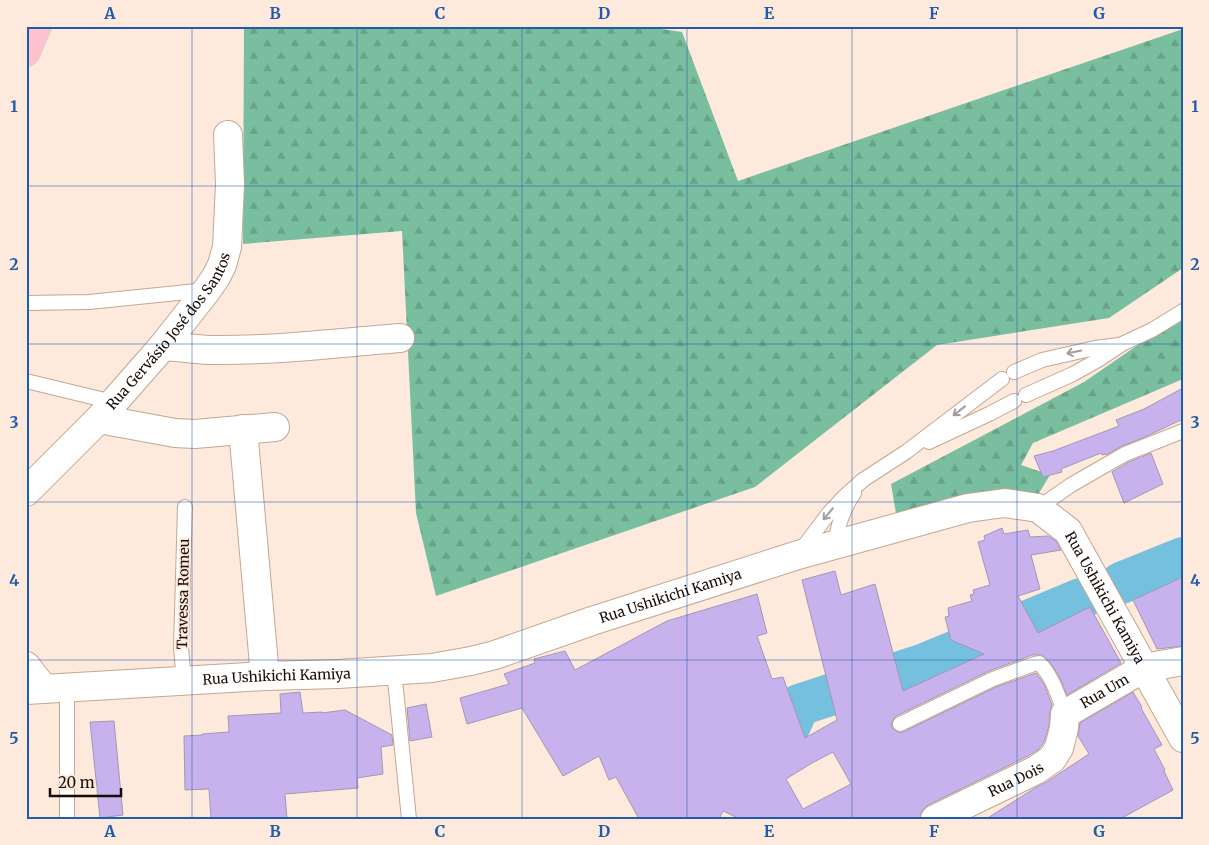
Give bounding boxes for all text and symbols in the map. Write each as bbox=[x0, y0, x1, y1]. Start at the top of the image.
text: A bbox=[103, 3, 116, 23]
text: B bbox=[269, 3, 281, 23]
text: C bbox=[435, 3, 445, 23]
text: D bbox=[598, 3, 610, 23]
text: E bbox=[764, 3, 775, 23]
text: F bbox=[929, 3, 939, 23]
text: G bbox=[1093, 3, 1105, 23]
text: 1 bbox=[10, 96, 18, 116]
text: 1 bbox=[1191, 96, 1199, 116]
street label: Rua Gervásio José dos Santos bbox=[102, 250, 234, 413]
text: 2 bbox=[9, 254, 19, 274]
text: 2 bbox=[1190, 254, 1200, 274]
one-way arrow bbox=[1067, 348, 1083, 358]
one-way arrow bbox=[952, 406, 966, 416]
text: 3 bbox=[9, 412, 19, 432]
text: 3 bbox=[1190, 412, 1200, 432]
one-way arrow bbox=[823, 507, 834, 520]
street label: Rua Ushikichi Kamiya bbox=[1061, 528, 1149, 667]
street label: Travessa Romeu bbox=[173, 538, 193, 650]
street label: Rua Ushikichi Kamiya bbox=[597, 565, 744, 627]
text: 4 bbox=[9, 570, 19, 590]
text: 4 bbox=[1190, 570, 1200, 590]
street label: Rua Ushikichi Kamiya bbox=[202, 664, 352, 689]
street label: Rua Um bbox=[1077, 670, 1132, 712]
text: 5 bbox=[9, 728, 19, 748]
text: 5 bbox=[1190, 728, 1200, 748]
street label: Rua Dois bbox=[985, 758, 1047, 801]
scale bar bbox=[50, 765, 121, 797]
text: 20 m bbox=[58, 773, 95, 792]
text: A bbox=[103, 821, 116, 841]
text: B bbox=[269, 821, 281, 841]
text: C bbox=[435, 821, 445, 841]
text: D bbox=[598, 821, 610, 841]
text: E bbox=[764, 821, 775, 841]
text: F bbox=[929, 821, 939, 841]
text: G bbox=[1093, 821, 1105, 841]

